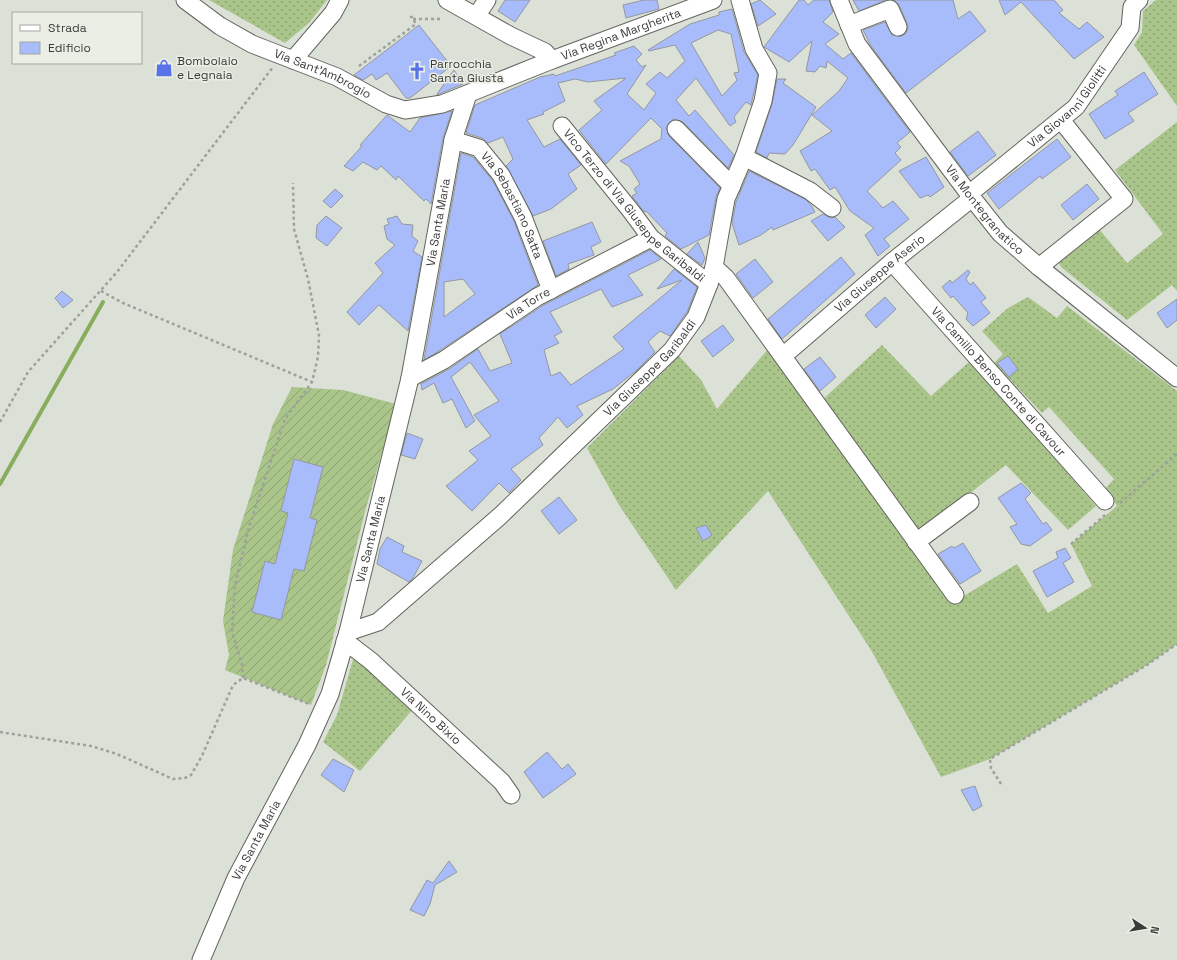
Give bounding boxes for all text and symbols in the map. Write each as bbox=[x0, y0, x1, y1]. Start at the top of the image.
street label: Via Regina Margherita bbox=[559, 5, 683, 64]
legend bbox=[12, 12, 142, 64]
text: Strada bbox=[48, 20, 87, 36]
text: Edificio bbox=[48, 40, 91, 56]
street label: Via Sant'Ambrogio bbox=[272, 45, 374, 102]
place label: Bombolaio e Legnaia bbox=[177, 53, 238, 83]
place label: Parrocchia Santa Giusta bbox=[430, 56, 504, 86]
shop icon: Bombolaio e Legnaia bbox=[154, 58, 174, 78]
church icon: Parrocchia Santa Giusta bbox=[407, 61, 427, 81]
street label: Via Giovanni Giolitti bbox=[1024, 62, 1110, 151]
street label: Vico Terzo di Via Giuseppe Garibaldi bbox=[560, 126, 708, 286]
street label: Via Sebastiano Satta bbox=[477, 148, 546, 261]
street label: Via Montegranatico bbox=[942, 161, 1027, 258]
street label: Via Santa Maria bbox=[422, 177, 454, 268]
street label: Via Giuseppe Aserio bbox=[831, 231, 928, 316]
street label: Via Torre bbox=[503, 284, 553, 324]
street label: Via Camillo Benso Conte di Cavour bbox=[927, 303, 1070, 460]
street label: Via Giuseppe Garibaldi bbox=[600, 316, 700, 420]
street label: Via Santa Maria bbox=[352, 494, 389, 584]
street label: Via Nino Bixio bbox=[397, 684, 465, 748]
street label: Via Santa Maria bbox=[228, 797, 284, 883]
north arrow bbox=[1125, 908, 1165, 948]
text: N bbox=[1147, 925, 1162, 935]

